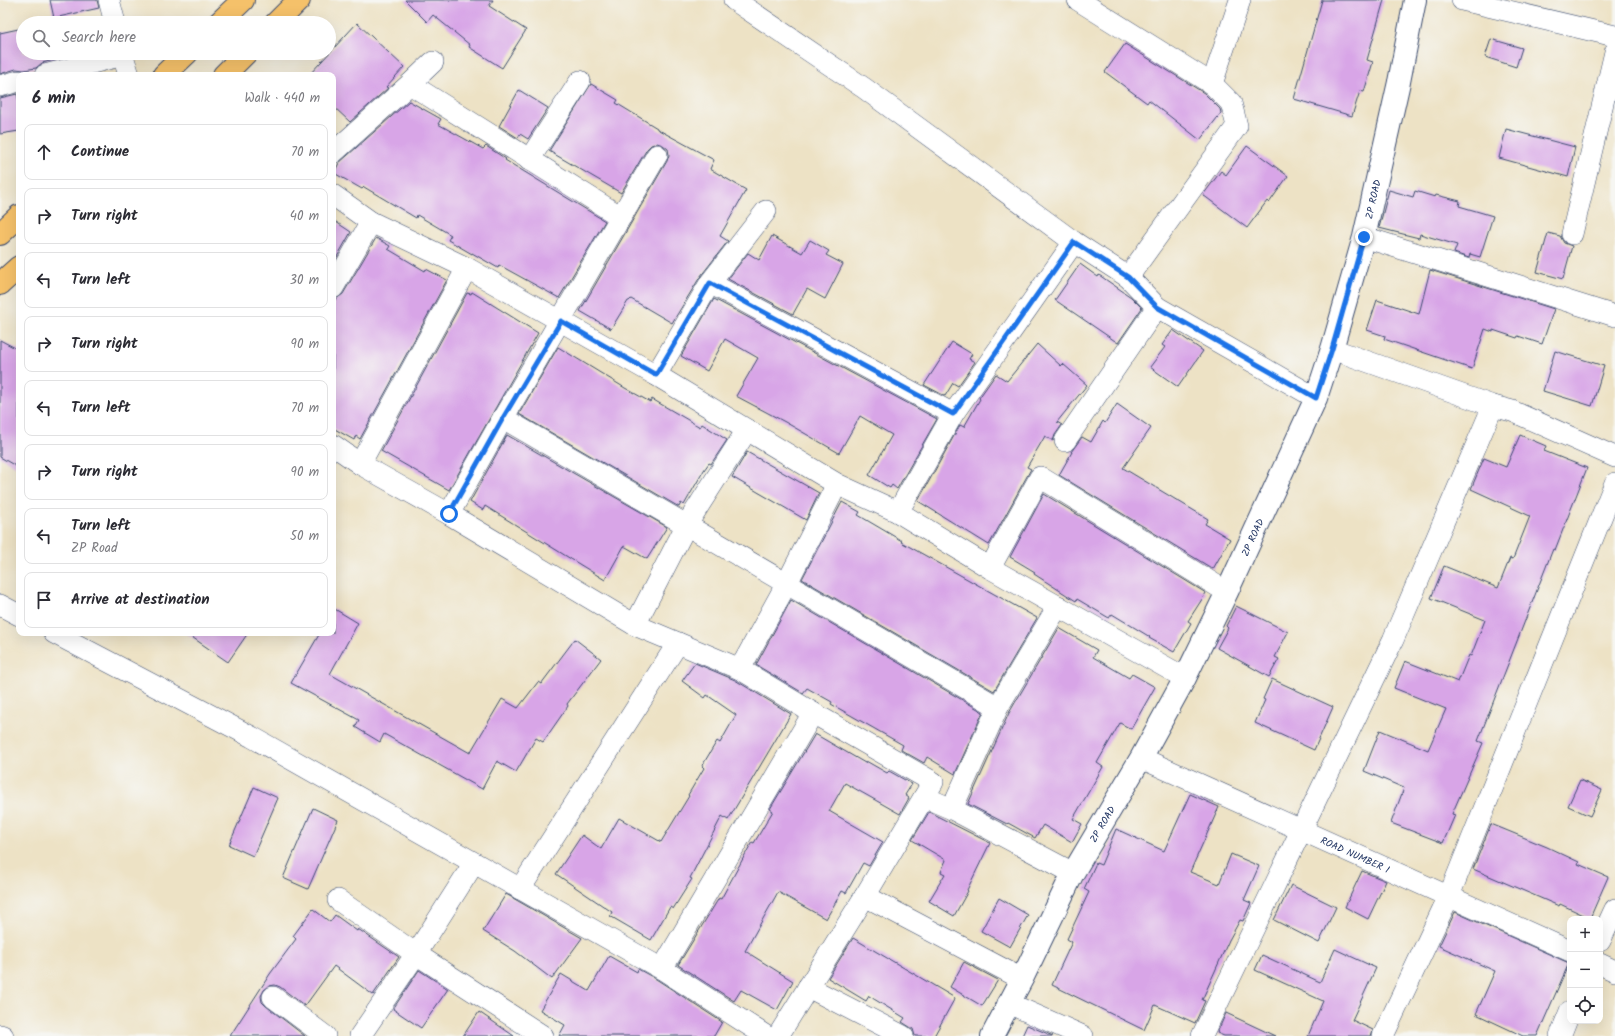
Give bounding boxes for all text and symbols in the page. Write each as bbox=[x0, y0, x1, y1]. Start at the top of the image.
search box bbox=[16, 16, 336, 60]
text: Search here bbox=[62, 26, 136, 50]
icon: search bbox=[30, 27, 52, 49]
text: 6 min bbox=[32, 85, 76, 112]
text: Walk · 440 m bbox=[245, 88, 320, 109]
text: Continue bbox=[71, 140, 129, 164]
icon: ahead bbox=[33, 141, 55, 163]
text: 70 m bbox=[291, 142, 319, 163]
street label: ZP ROAD bbox=[1361, 177, 1386, 221]
text: Turn right bbox=[71, 204, 138, 228]
icon: right bbox=[33, 205, 55, 227]
text: 40 m bbox=[290, 206, 319, 227]
route end bbox=[1355, 228, 1373, 246]
text: Turn left bbox=[71, 268, 131, 292]
icon: left bbox=[33, 269, 55, 291]
text: 30 m bbox=[290, 270, 319, 291]
text: Turn right bbox=[71, 332, 138, 356]
icon: right bbox=[33, 333, 55, 355]
text: 90 m bbox=[291, 334, 319, 355]
text: Turn left bbox=[71, 396, 131, 420]
icon: left bbox=[33, 397, 55, 419]
text: 70 m bbox=[291, 398, 319, 419]
text: Turn right bbox=[71, 460, 138, 484]
icon: right bbox=[33, 461, 55, 483]
text: 90 m bbox=[291, 462, 319, 483]
route start bbox=[440, 505, 458, 523]
text: Turn left bbox=[71, 514, 131, 538]
street label: ZP ROAD bbox=[1237, 515, 1269, 559]
icon: left bbox=[33, 525, 55, 547]
text: 50 m bbox=[290, 526, 319, 547]
text: ZP Road bbox=[71, 538, 117, 559]
text: Arrive at destination bbox=[71, 588, 210, 612]
icon: arrive bbox=[33, 589, 55, 611]
street label: ZP ROAD bbox=[1086, 803, 1120, 846]
street label: ROAD NUMBER 1 bbox=[1318, 833, 1392, 878]
map controls bbox=[1567, 916, 1603, 1024]
button: + bbox=[1567, 916, 1603, 952]
button: − bbox=[1567, 952, 1603, 988]
button: locate bbox=[1567, 988, 1603, 1024]

